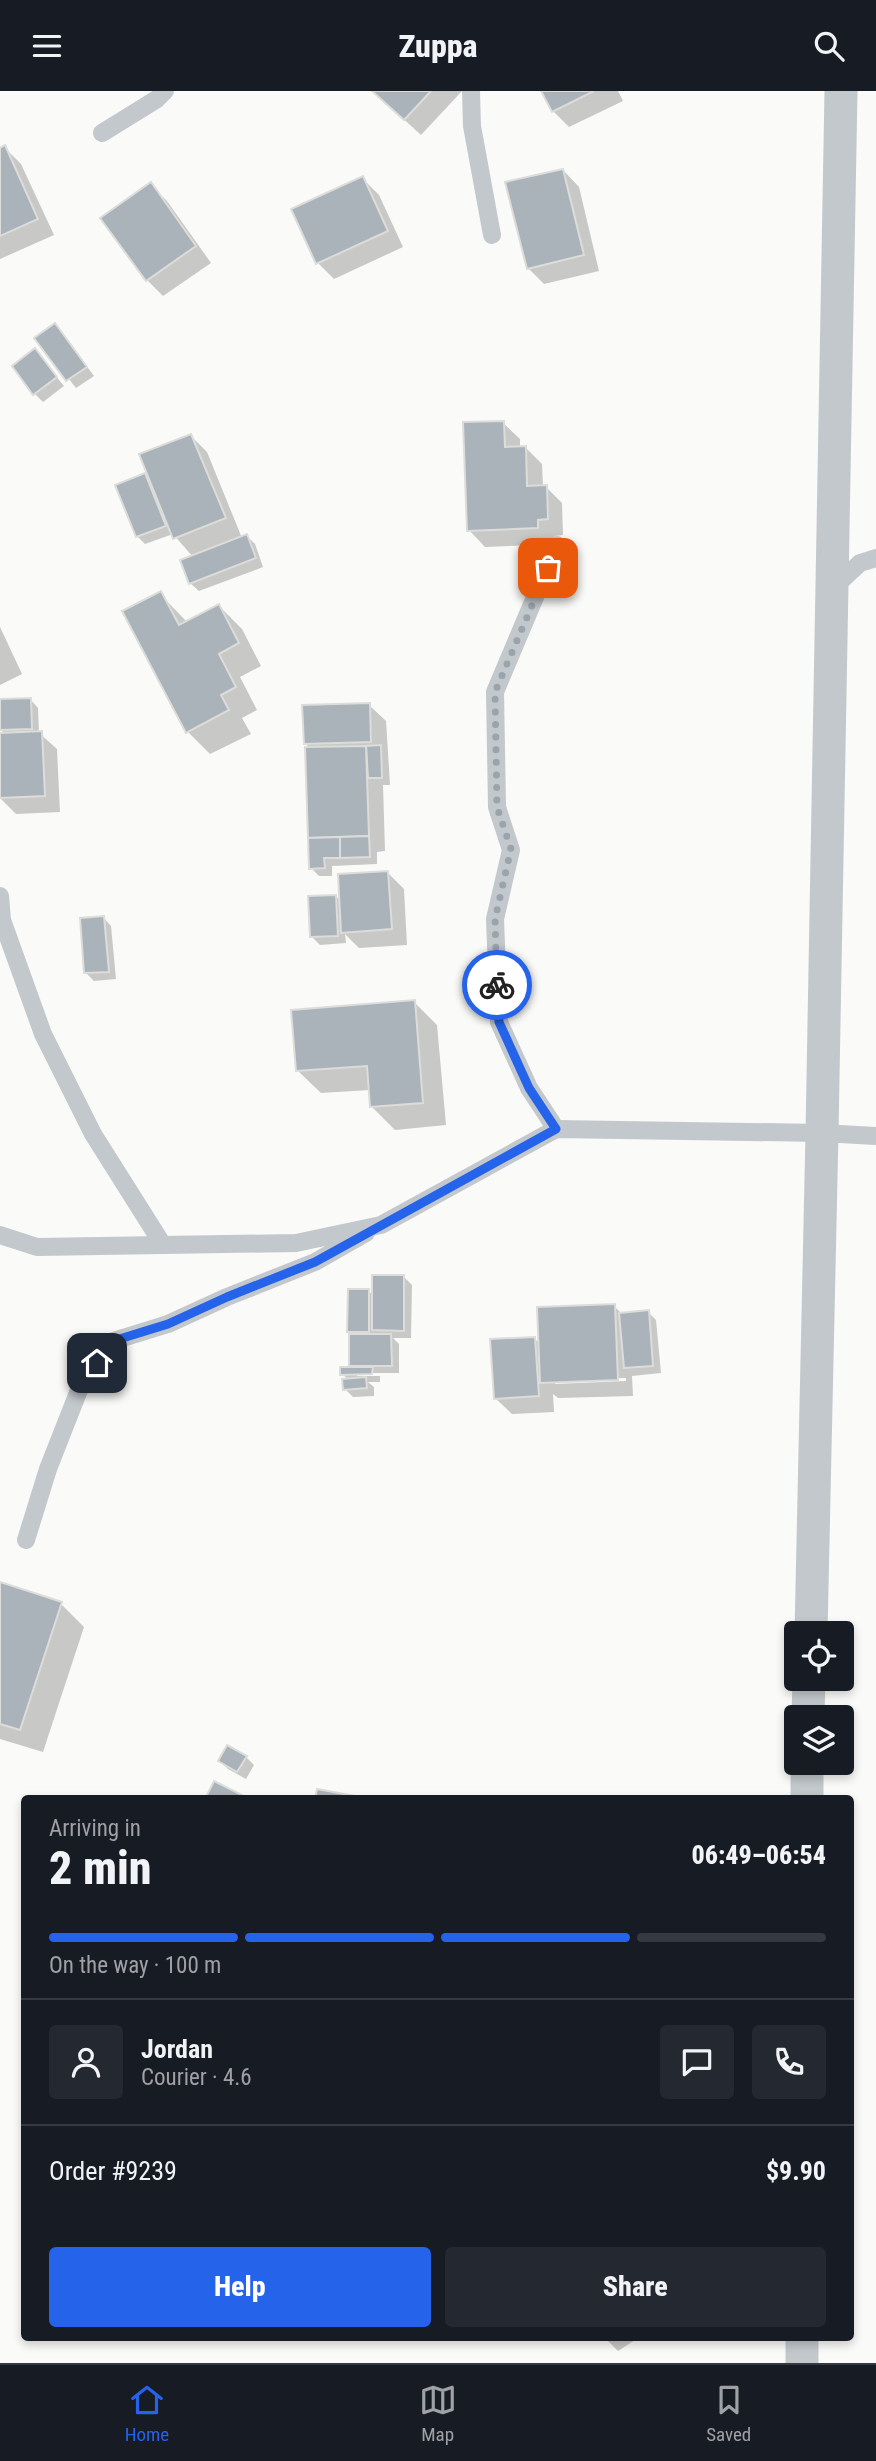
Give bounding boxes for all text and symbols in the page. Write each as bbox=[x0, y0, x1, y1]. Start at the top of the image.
icon: menu bbox=[28, 27, 66, 65]
text: Zuppa bbox=[398, 27, 478, 65]
icon: search bbox=[810, 27, 848, 65]
pin bbox=[518, 538, 578, 598]
icon: bag bbox=[529, 549, 567, 587]
courier bbox=[462, 950, 532, 1020]
icon: bike bbox=[478, 966, 516, 1004]
pin bbox=[67, 1333, 127, 1393]
icon: home bbox=[78, 1344, 116, 1382]
map controls bbox=[784, 1621, 854, 1775]
button: locate bbox=[784, 1621, 854, 1691]
button: layers bbox=[784, 1705, 854, 1775]
text: Arriving in bbox=[49, 1815, 141, 1842]
text: 06:49–06:54 bbox=[692, 1840, 826, 1870]
text: 2 min bbox=[49, 1841, 152, 1895]
text: On the way · 100 m bbox=[49, 1952, 221, 1979]
button: person bbox=[49, 2025, 123, 2099]
button: chat bbox=[660, 2025, 734, 2099]
button: phone bbox=[752, 2025, 826, 2099]
text: Jordan bbox=[141, 2034, 213, 2064]
text: Courier · 4.6 bbox=[141, 2064, 252, 2091]
text: Order #9239 bbox=[49, 2156, 177, 2186]
text: $9.90 bbox=[766, 2156, 826, 2186]
button: Help bbox=[49, 2247, 431, 2327]
button: Share bbox=[445, 2247, 826, 2327]
tab: Home bbox=[125, 2381, 169, 2446]
tab: Map bbox=[419, 2381, 457, 2446]
tab: Saved bbox=[706, 2381, 751, 2446]

